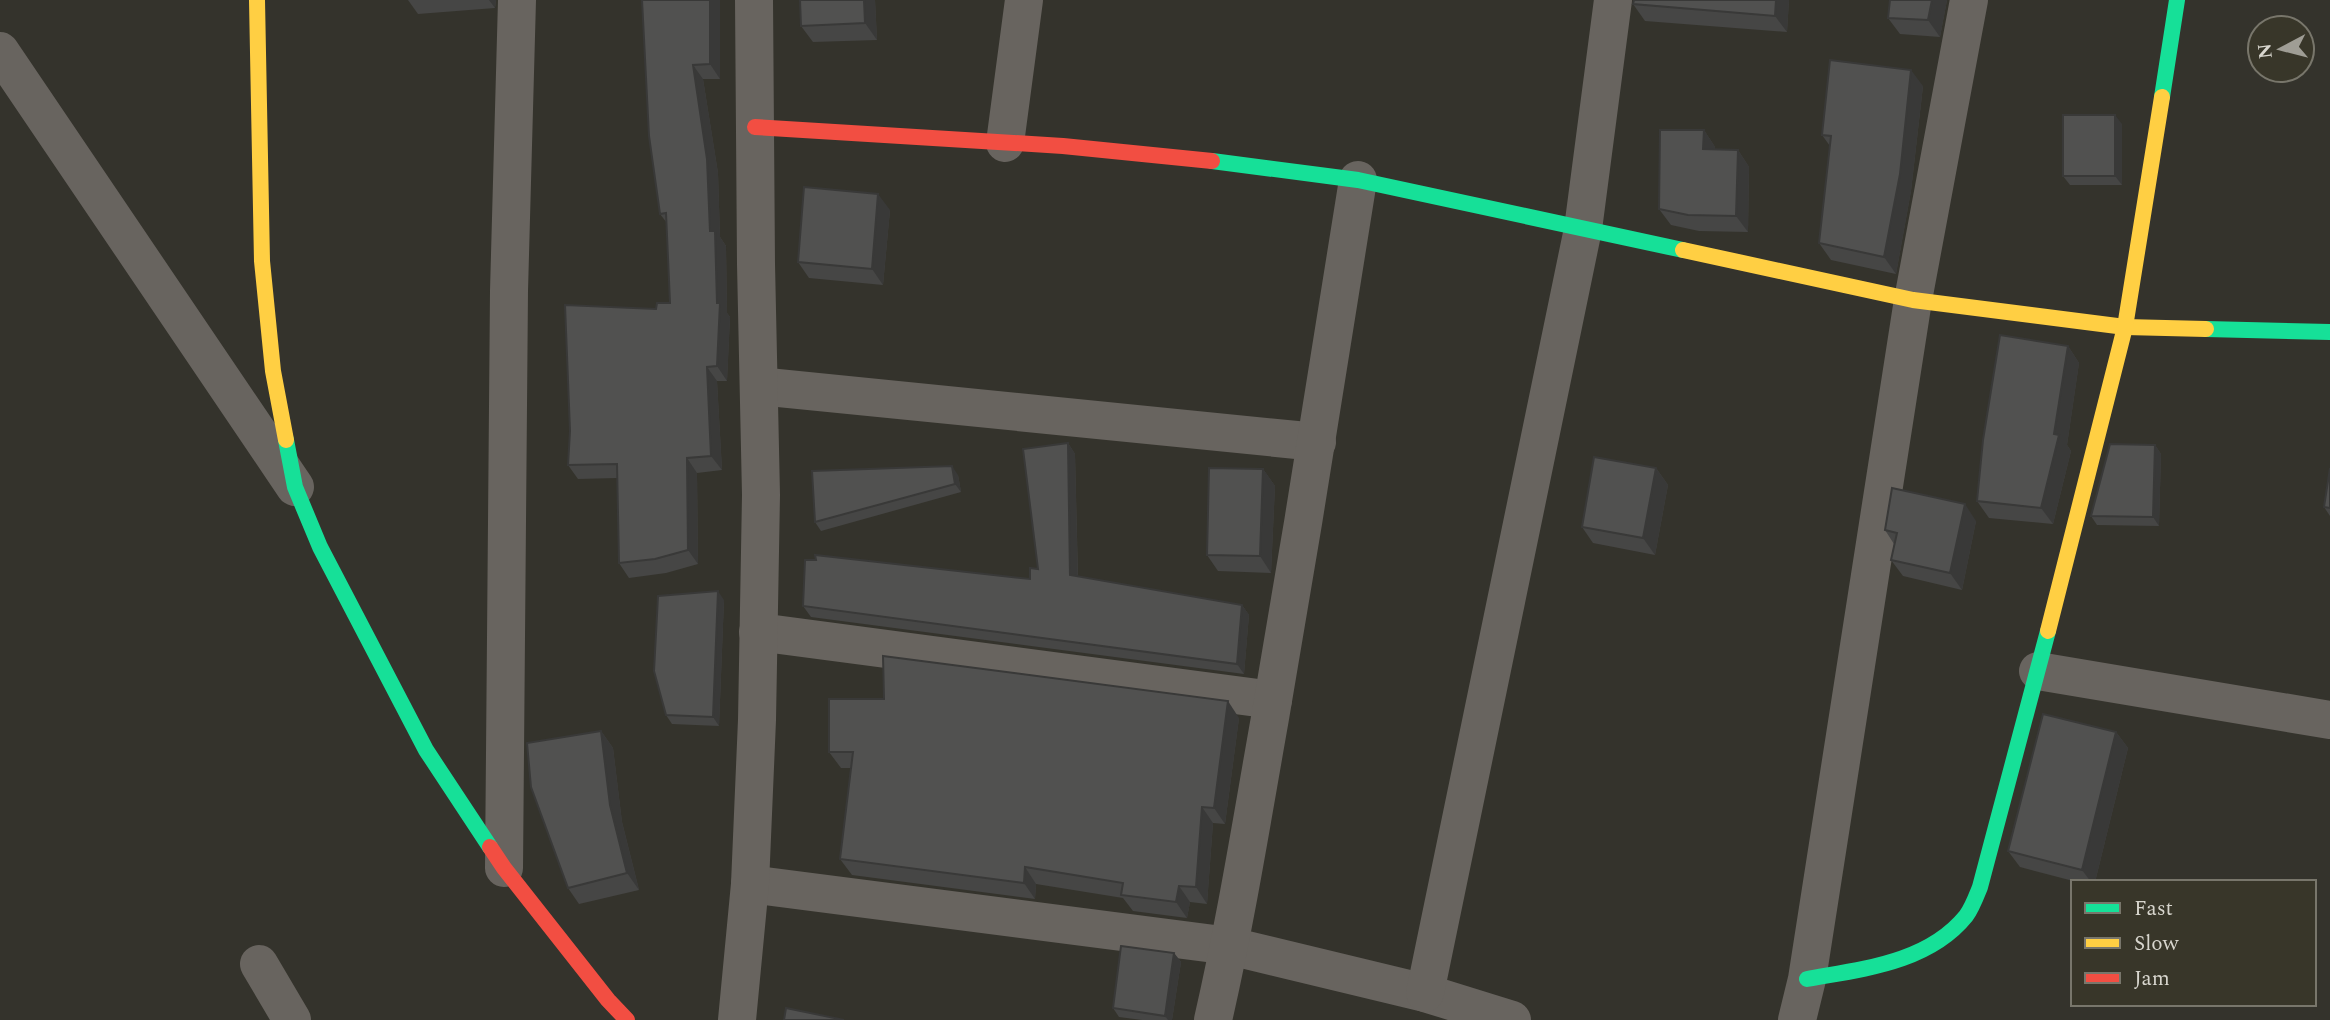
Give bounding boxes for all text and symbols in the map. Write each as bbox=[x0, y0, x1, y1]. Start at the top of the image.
north arrow bbox=[2246, 14, 2316, 84]
text: N bbox=[2250, 41, 2281, 60]
legend bbox=[2071, 880, 2316, 1006]
text: Fast bbox=[2134, 893, 2173, 925]
text: Slow bbox=[2134, 928, 2180, 960]
text: Jam bbox=[2134, 963, 2170, 995]

